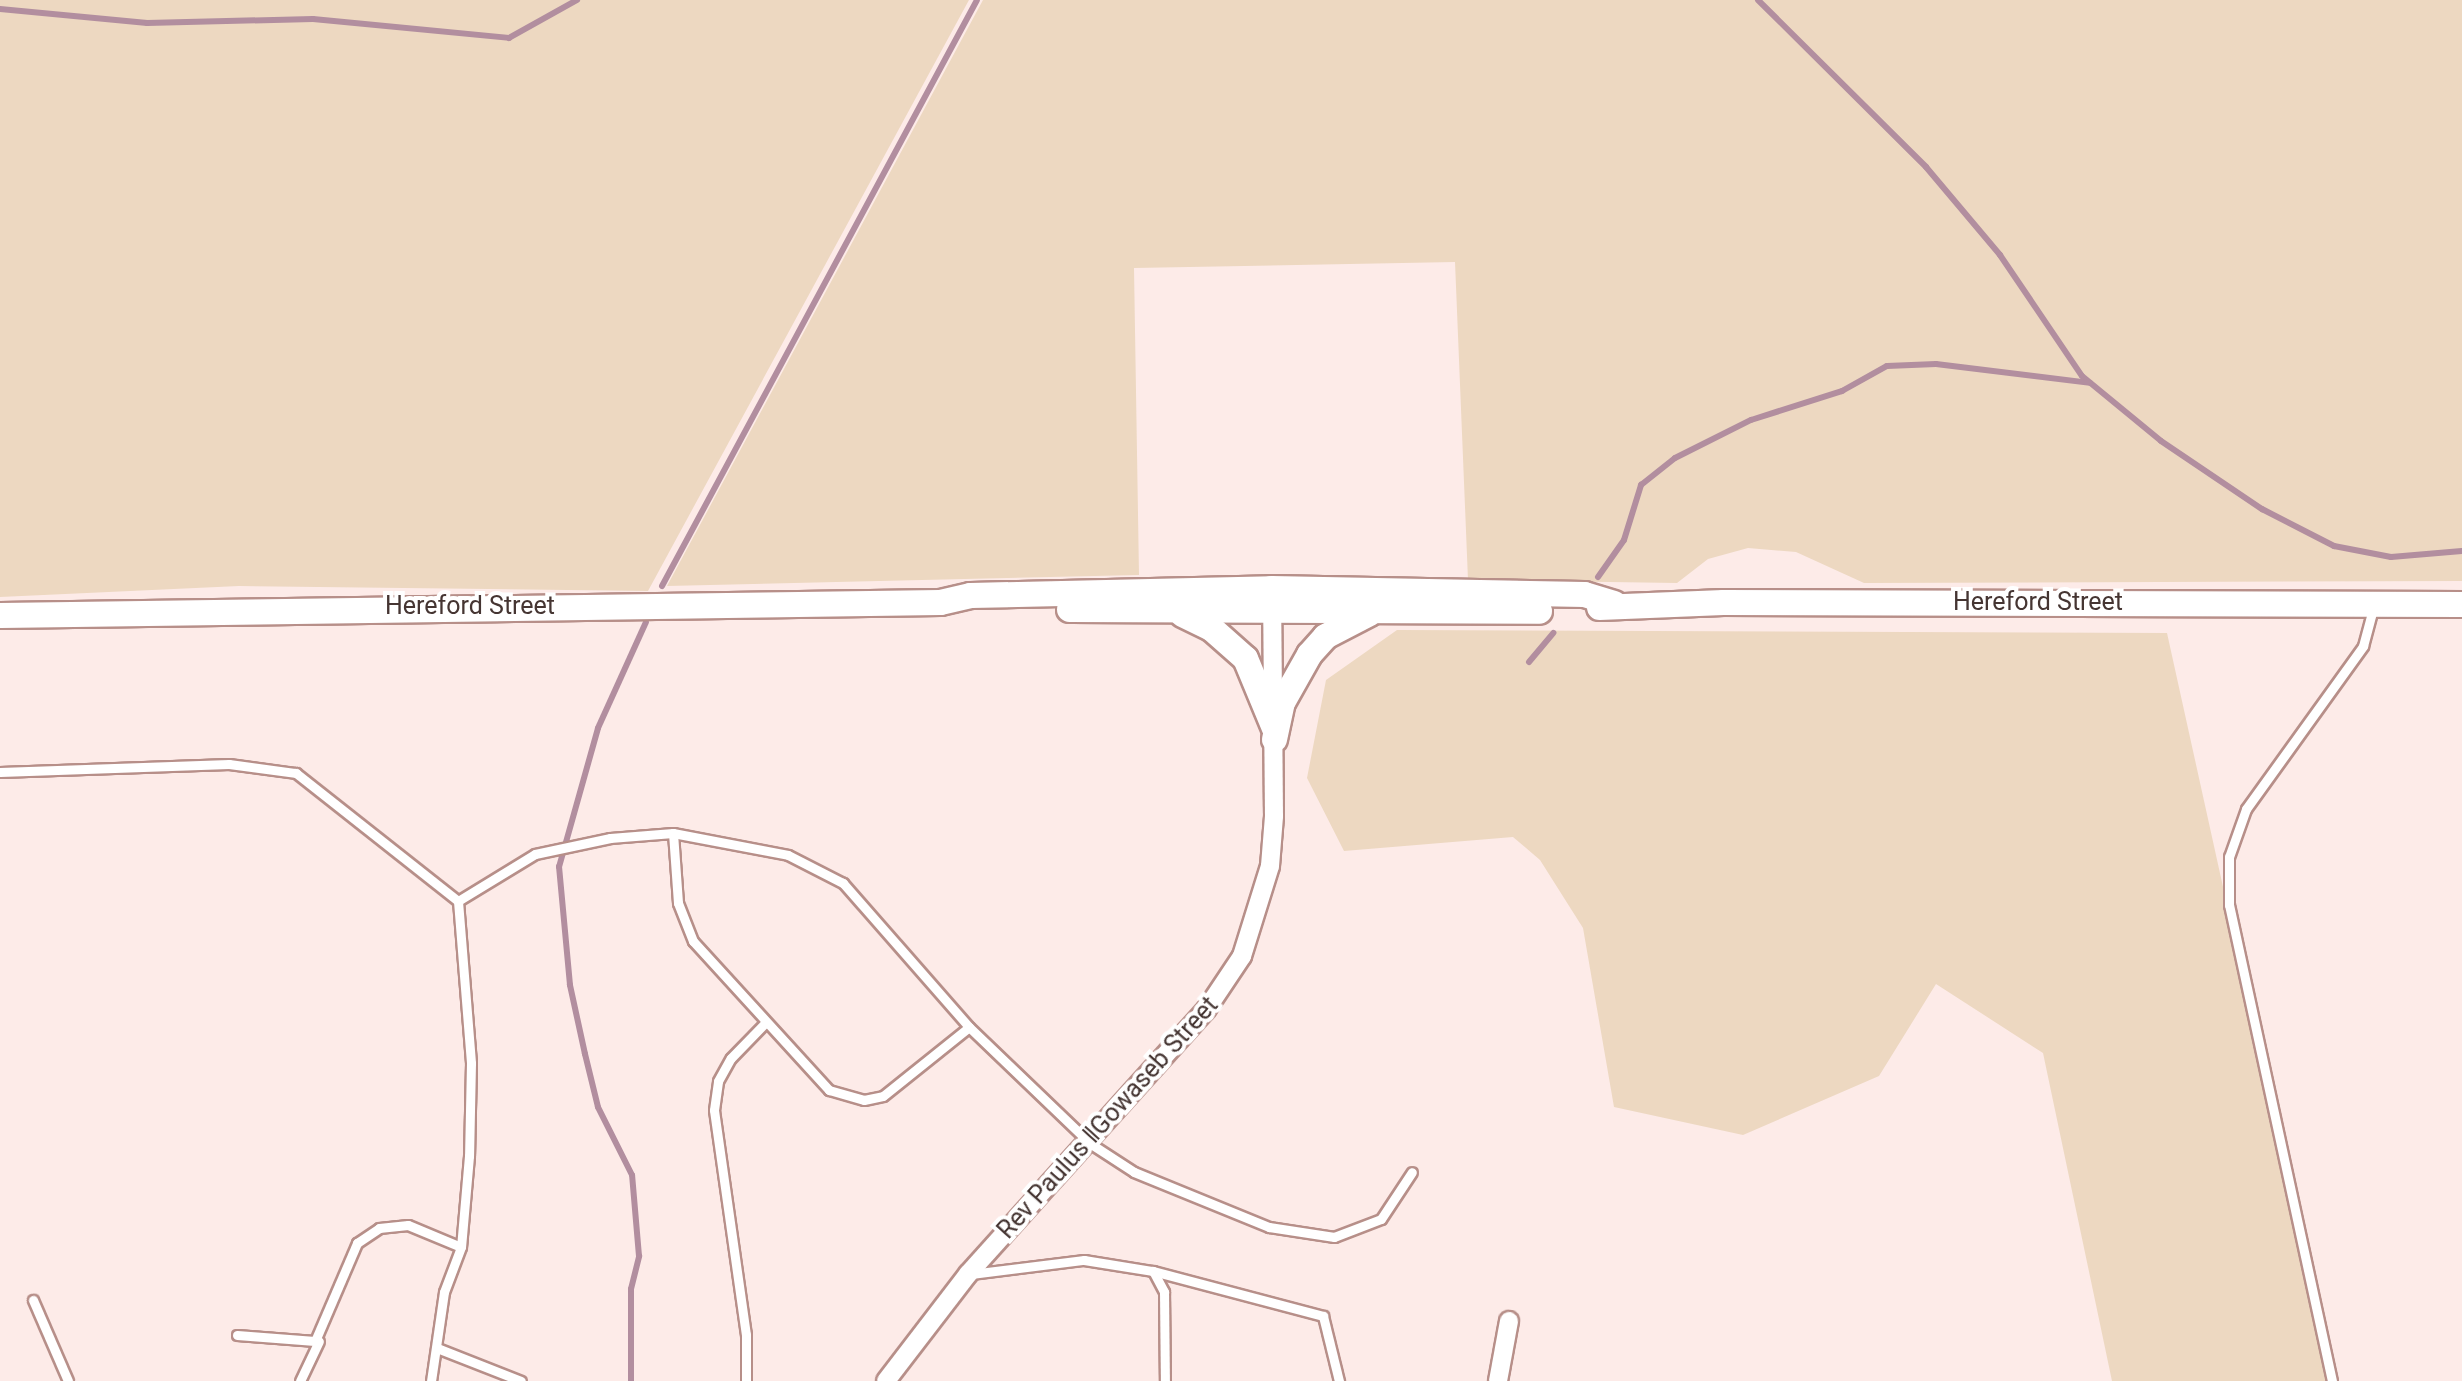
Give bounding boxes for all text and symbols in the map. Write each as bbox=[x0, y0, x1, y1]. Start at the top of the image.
street label: Hereford Street bbox=[1953, 587, 2123, 617]
street label: Hereford Street bbox=[385, 591, 555, 621]
street label: Rev Paulus ǁGowaseb Street bbox=[991, 991, 1225, 1245]

